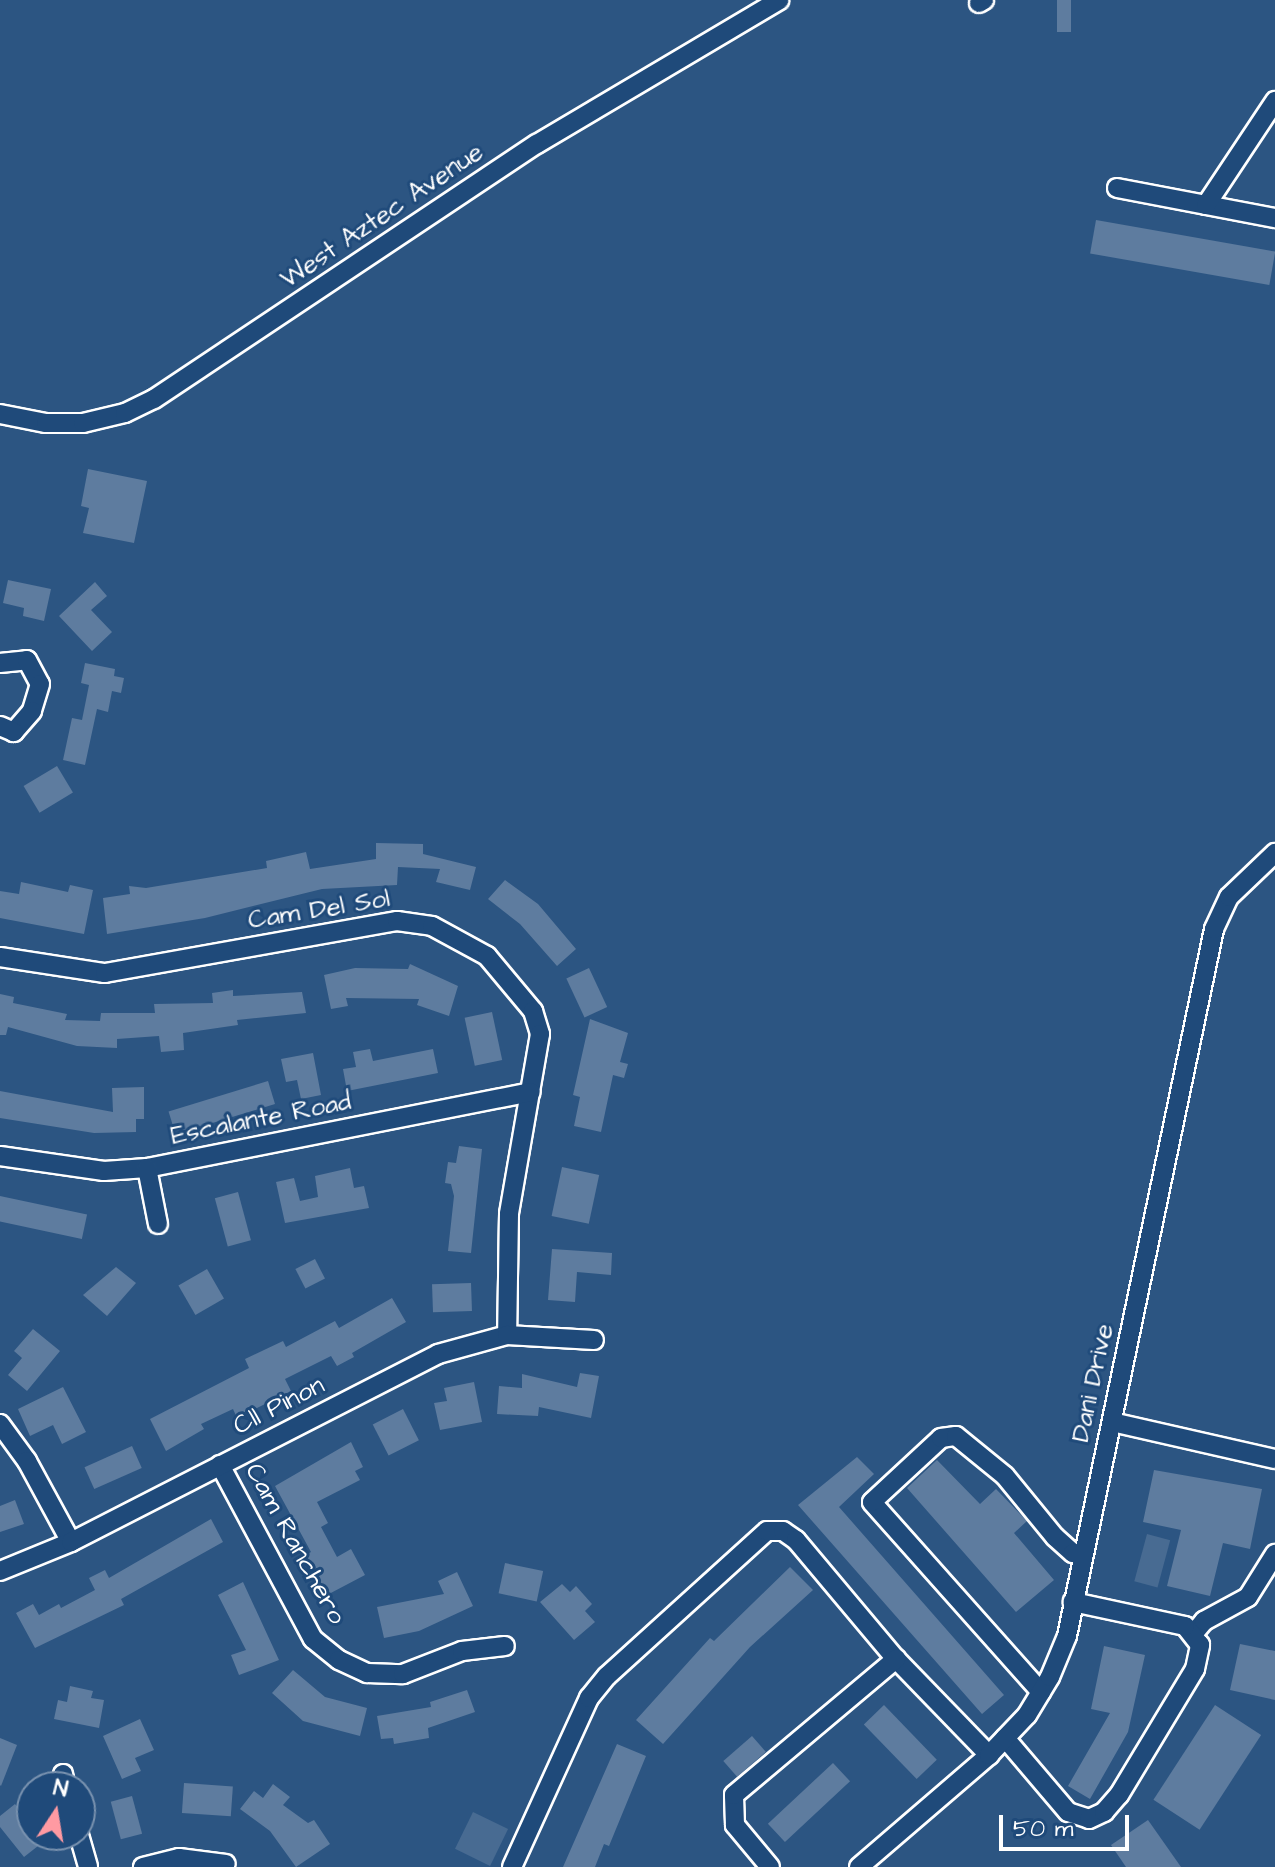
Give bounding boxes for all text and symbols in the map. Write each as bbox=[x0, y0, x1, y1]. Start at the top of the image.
street label: West Aztec Avenue bbox=[275, 137, 489, 295]
street label: Cam Del Sol bbox=[246, 883, 392, 937]
street label: Escalante Road bbox=[168, 1086, 354, 1152]
street label: Dani Drive bbox=[1065, 1321, 1121, 1445]
street label: Cll Pinon bbox=[228, 1370, 330, 1442]
street label: Cam Ranchero bbox=[238, 1458, 352, 1630]
north arrow bbox=[16, 1771, 96, 1851]
text: N bbox=[51, 1772, 71, 1806]
scale bar bbox=[1003, 1799, 1133, 1849]
text: 50 m bbox=[1013, 1812, 1073, 1846]

